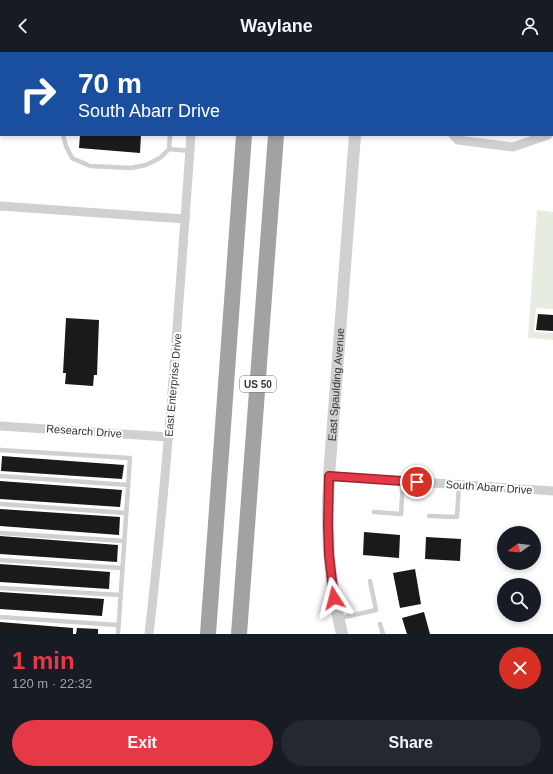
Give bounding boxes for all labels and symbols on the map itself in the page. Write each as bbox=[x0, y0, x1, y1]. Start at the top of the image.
street label: East Spaulding Avenue bbox=[326, 327, 346, 442]
street label: East Enterprise Drive bbox=[162, 333, 184, 437]
road number: US 50 bbox=[240, 376, 276, 392]
street label: Research Drive bbox=[46, 422, 122, 440]
pin bbox=[400, 465, 434, 499]
street label: South Abarr Drive bbox=[445, 478, 533, 496]
north arrow bbox=[497, 526, 541, 570]
position arrow bbox=[313, 577, 355, 619]

